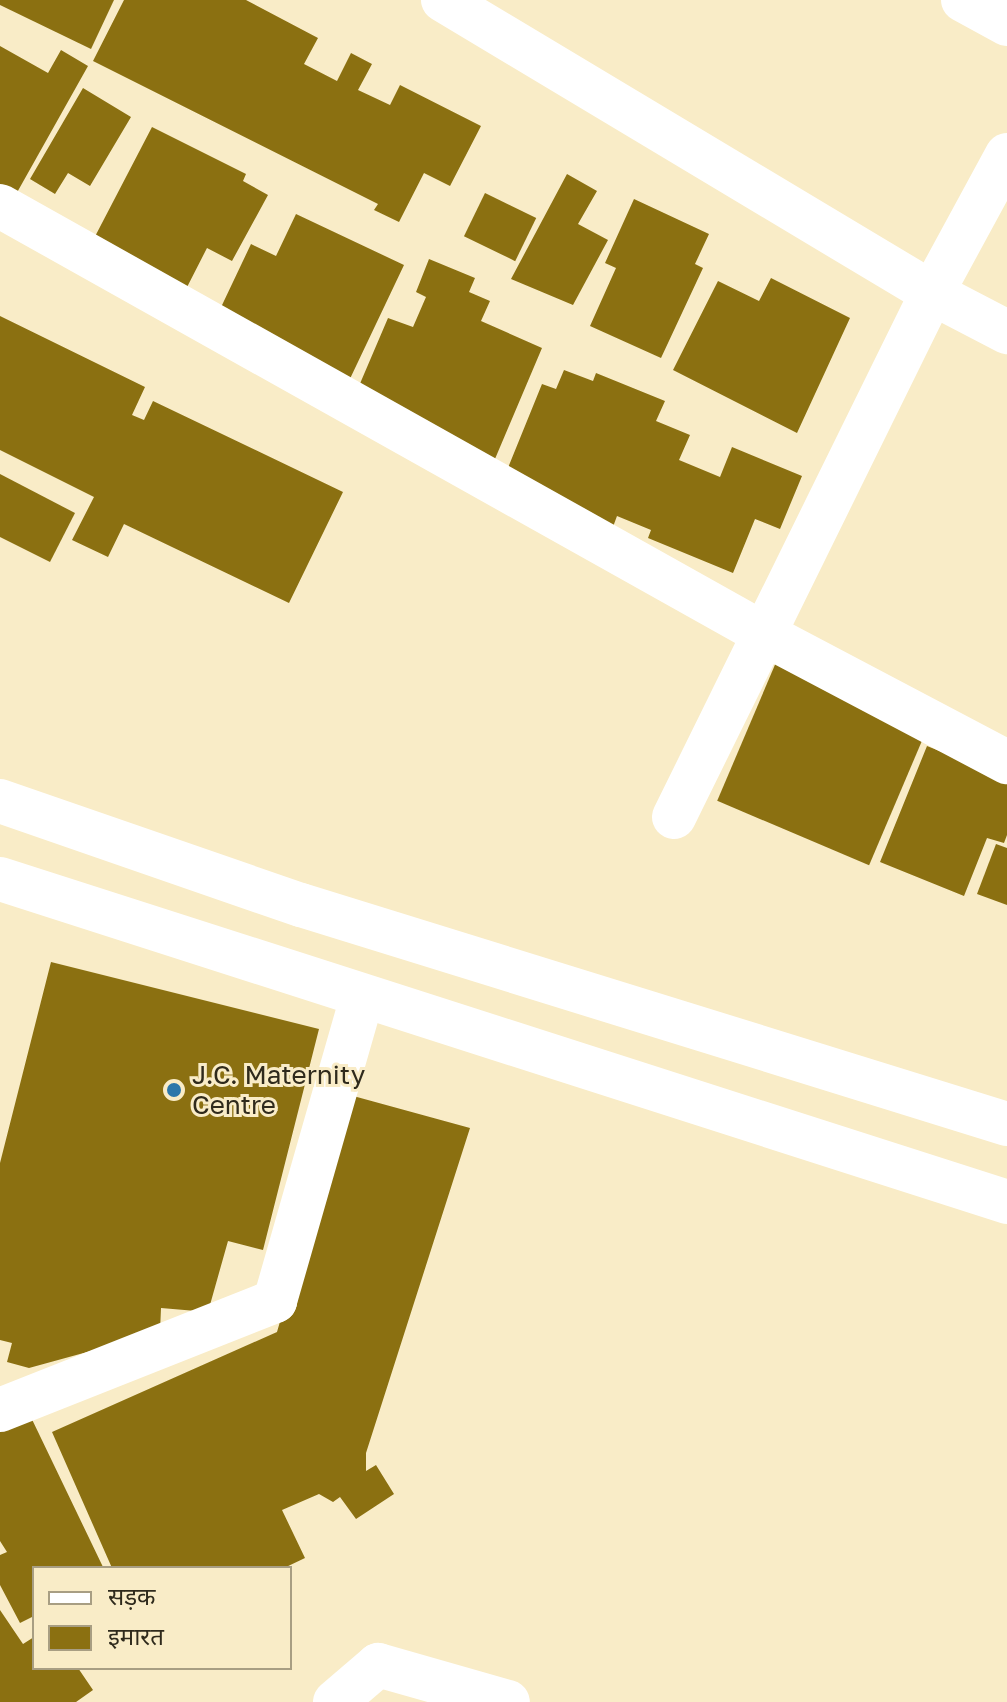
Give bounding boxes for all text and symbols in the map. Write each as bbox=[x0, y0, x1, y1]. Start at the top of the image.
place label: J.C. Maternity Centre bbox=[192, 1059, 365, 1120]
marker: J.C. Maternity Centre bbox=[163, 1079, 185, 1101]
legend bbox=[32, 1566, 292, 1670]
text: सड़क bbox=[108, 1581, 156, 1610]
text: इमारत bbox=[108, 1621, 164, 1650]

